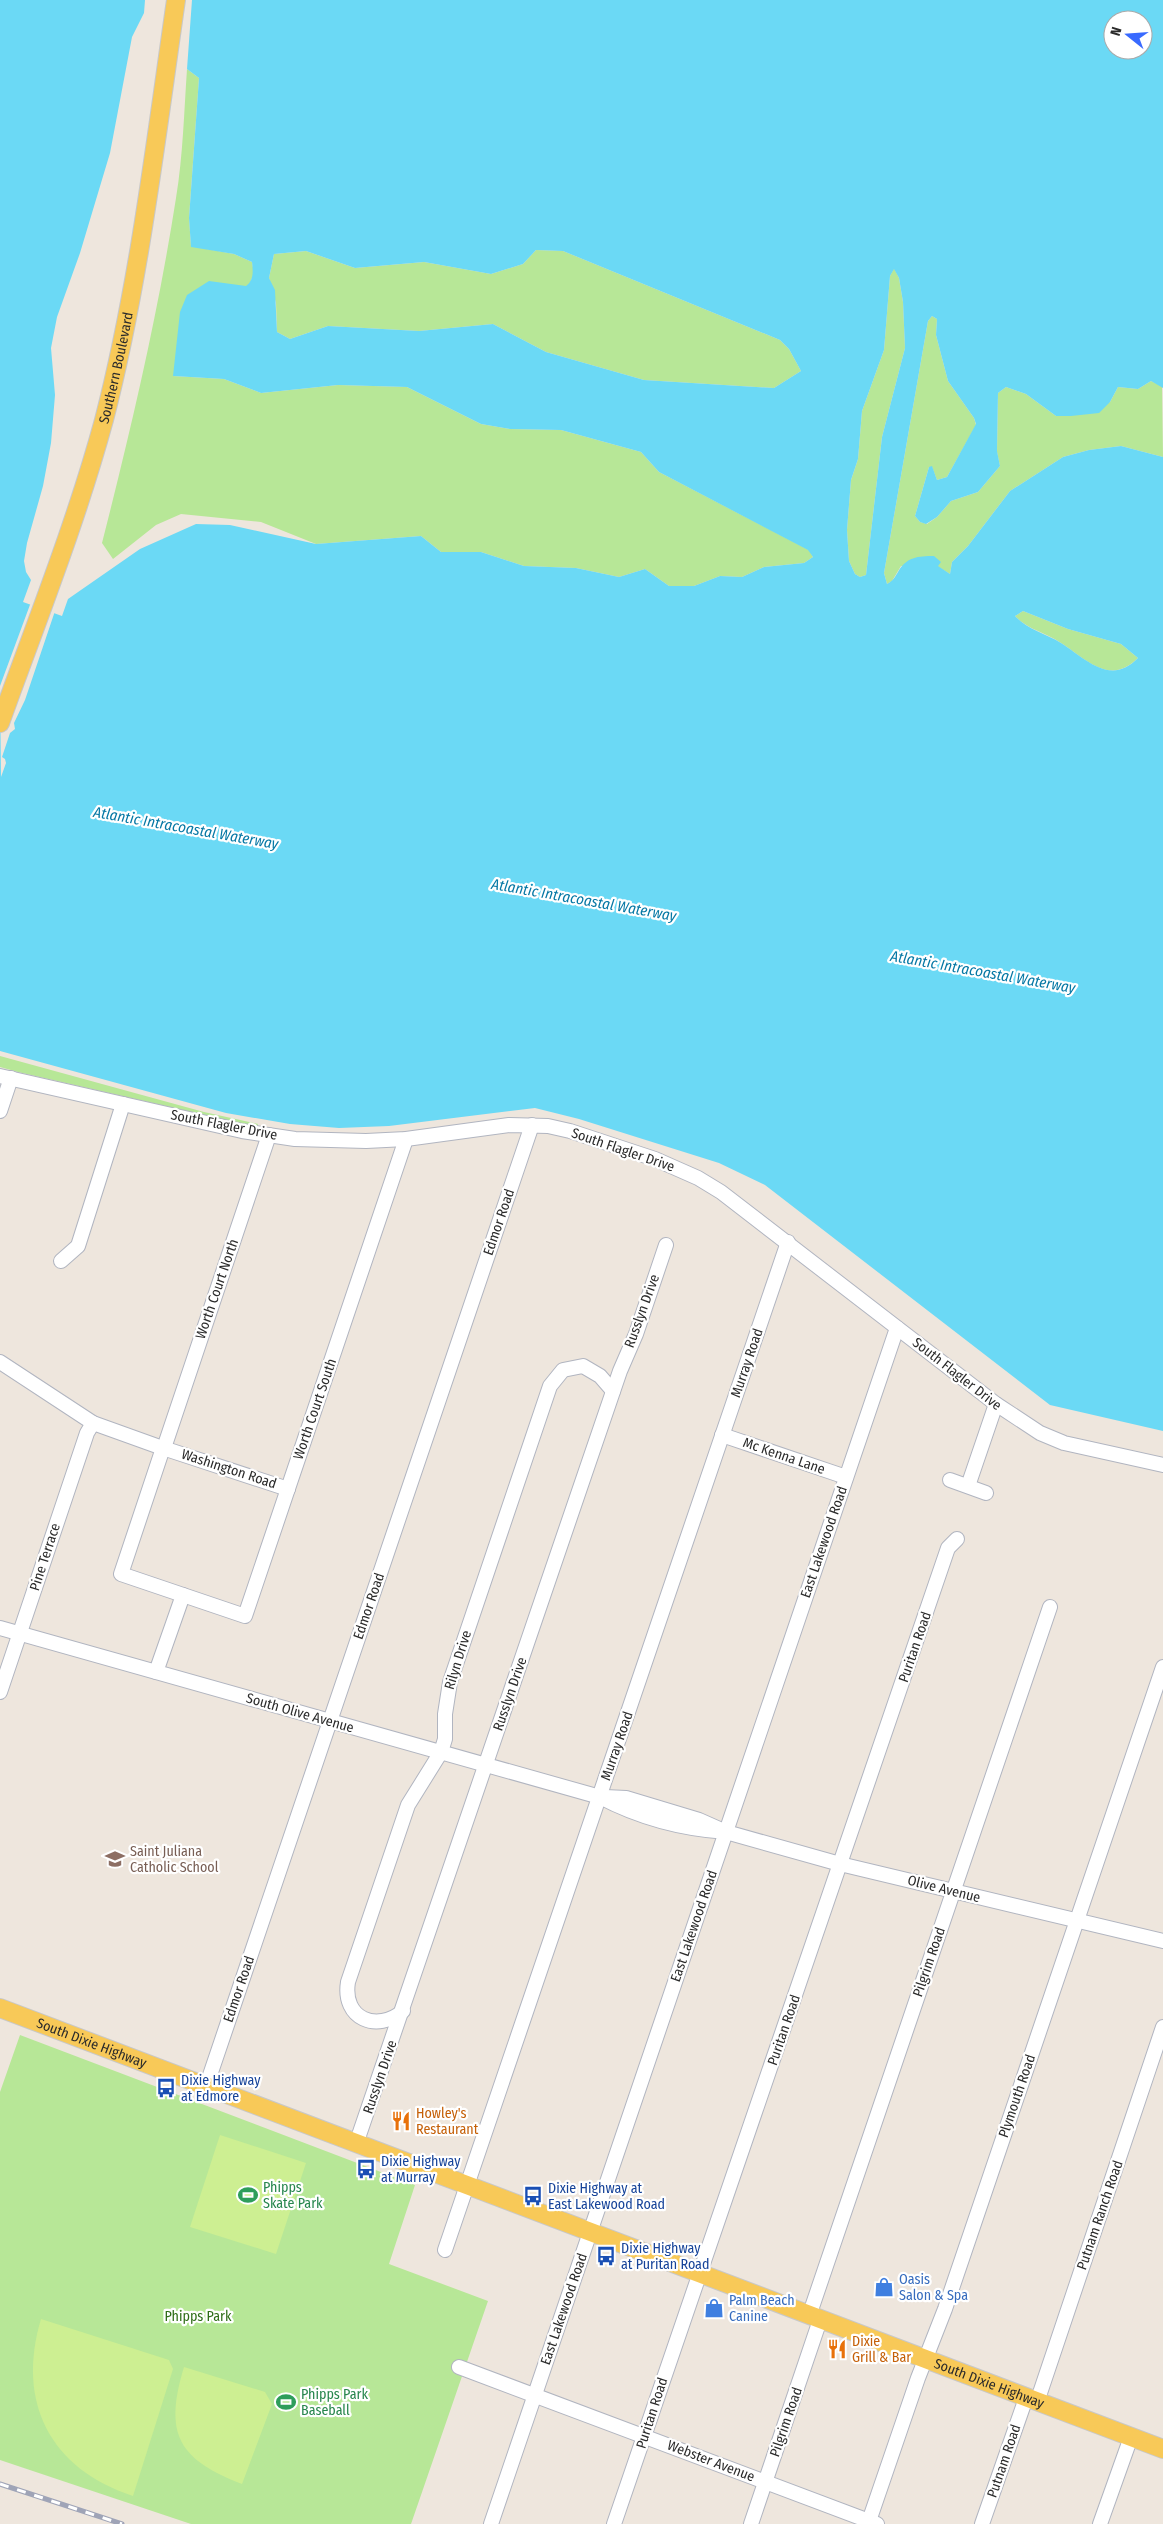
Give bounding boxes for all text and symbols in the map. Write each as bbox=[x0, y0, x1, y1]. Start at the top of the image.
north arrow bbox=[1103, 10, 1153, 60]
text: N bbox=[1107, 25, 1125, 38]
street label: Southern Boulevard bbox=[95, 311, 136, 425]
water label: Atlantic Intracoastal Waterway bbox=[91, 803, 281, 853]
water label: Atlantic Intracoastal Waterway bbox=[489, 875, 679, 925]
water label: Atlantic Intracoastal Waterway bbox=[888, 947, 1078, 997]
street label: South Flagler Drive bbox=[169, 1106, 279, 1144]
street label: South Flagler Drive bbox=[569, 1124, 677, 1176]
street label: Edmor Road bbox=[480, 1187, 518, 1257]
street label: Worth Court North bbox=[192, 1237, 242, 1341]
street label: Russlyn Drive bbox=[621, 1272, 663, 1350]
street label: Murray Road bbox=[727, 1326, 767, 1400]
street label: South Flagler Drive bbox=[909, 1334, 1005, 1414]
street label: Worth Court South bbox=[290, 1356, 340, 1462]
street label: Mc Kenna Lane bbox=[741, 1434, 827, 1478]
street label: Washington Road bbox=[179, 1446, 279, 1492]
street label: East Lakewood Road bbox=[797, 1484, 851, 1600]
street label: Pine Terrace bbox=[26, 1521, 64, 1593]
street label: Edmor Road bbox=[350, 1571, 388, 1641]
street label: Puritan Road bbox=[895, 1609, 935, 1685]
street label: Rilyn Drive bbox=[441, 1628, 475, 1692]
street label: Russlyn Drive bbox=[489, 1655, 531, 1733]
street label: South Olive Avenue bbox=[244, 1689, 356, 1737]
street label: Murray Road bbox=[597, 1709, 637, 1783]
place label: Saint Juliana Catholic School bbox=[130, 1843, 219, 1876]
school or university icon: Saint Juliana Catholic School bbox=[104, 1848, 126, 1870]
street label: East Lakewood Road bbox=[667, 1868, 721, 1984]
street label: Olive Avenue bbox=[906, 1872, 982, 1906]
street label: Pilgrim Road bbox=[909, 1925, 949, 1999]
street label: Edmor Road bbox=[220, 1954, 258, 2024]
street label: Puritan Road bbox=[764, 1992, 804, 2068]
street label: South Dixie Highway bbox=[34, 2014, 150, 2072]
street label: Russlyn Drive bbox=[359, 2038, 401, 2116]
street label: Plymouth Road bbox=[995, 2052, 1039, 2140]
place label: Dixie Highway at Edmore bbox=[181, 2072, 261, 2105]
bus stop icon: Dixie Highway at Edmore bbox=[155, 2077, 177, 2099]
place label: Howley's Restaurant bbox=[416, 2105, 479, 2138]
restaurant icon: Howley's Restaurant bbox=[390, 2110, 412, 2132]
place label: Dixie Highway at Murray bbox=[381, 2153, 461, 2186]
bus stop icon: Dixie Highway at Murray bbox=[355, 2158, 377, 2180]
street label: Putnam Ranch Road bbox=[1073, 2158, 1127, 2272]
place label: Phipps Skate Park bbox=[263, 2179, 323, 2212]
place label: Dixie Highway at East Lakewood Road bbox=[548, 2180, 665, 2213]
sports icon: Phipps Skate Park bbox=[237, 2184, 259, 2206]
bus stop icon: Dixie Highway at East Lakewood Road bbox=[522, 2185, 544, 2207]
place label: Dixie Highway at Puritan Road bbox=[621, 2240, 709, 2273]
bus stop icon: Dixie Highway at Puritan Road bbox=[595, 2245, 617, 2267]
street label: East Lakewood Road bbox=[537, 2251, 591, 2367]
place label: Oasis Salon & Spa bbox=[899, 2271, 968, 2304]
shop icon: Oasis Salon & Spa bbox=[873, 2276, 895, 2298]
place label: Palm Beach Canine bbox=[729, 2292, 795, 2325]
shop icon: Palm Beach Canine bbox=[703, 2297, 725, 2319]
park label: Phipps Park bbox=[165, 2308, 232, 2325]
place label: Dixie Grill & Bar bbox=[852, 2333, 911, 2366]
restaurant icon: Dixie Grill & Bar bbox=[826, 2338, 848, 2360]
street label: South Dixie Highway bbox=[932, 2355, 1047, 2412]
street label: Puritan Road bbox=[633, 2375, 671, 2451]
street label: Pilgrim Road bbox=[766, 2385, 806, 2459]
place label: Phipps Park Baseball bbox=[301, 2386, 368, 2419]
sports icon: Phipps Park Baseball bbox=[275, 2391, 297, 2413]
street label: Putnam Road bbox=[984, 2422, 1024, 2500]
street label: Webster Avenue bbox=[665, 2437, 757, 2485]

